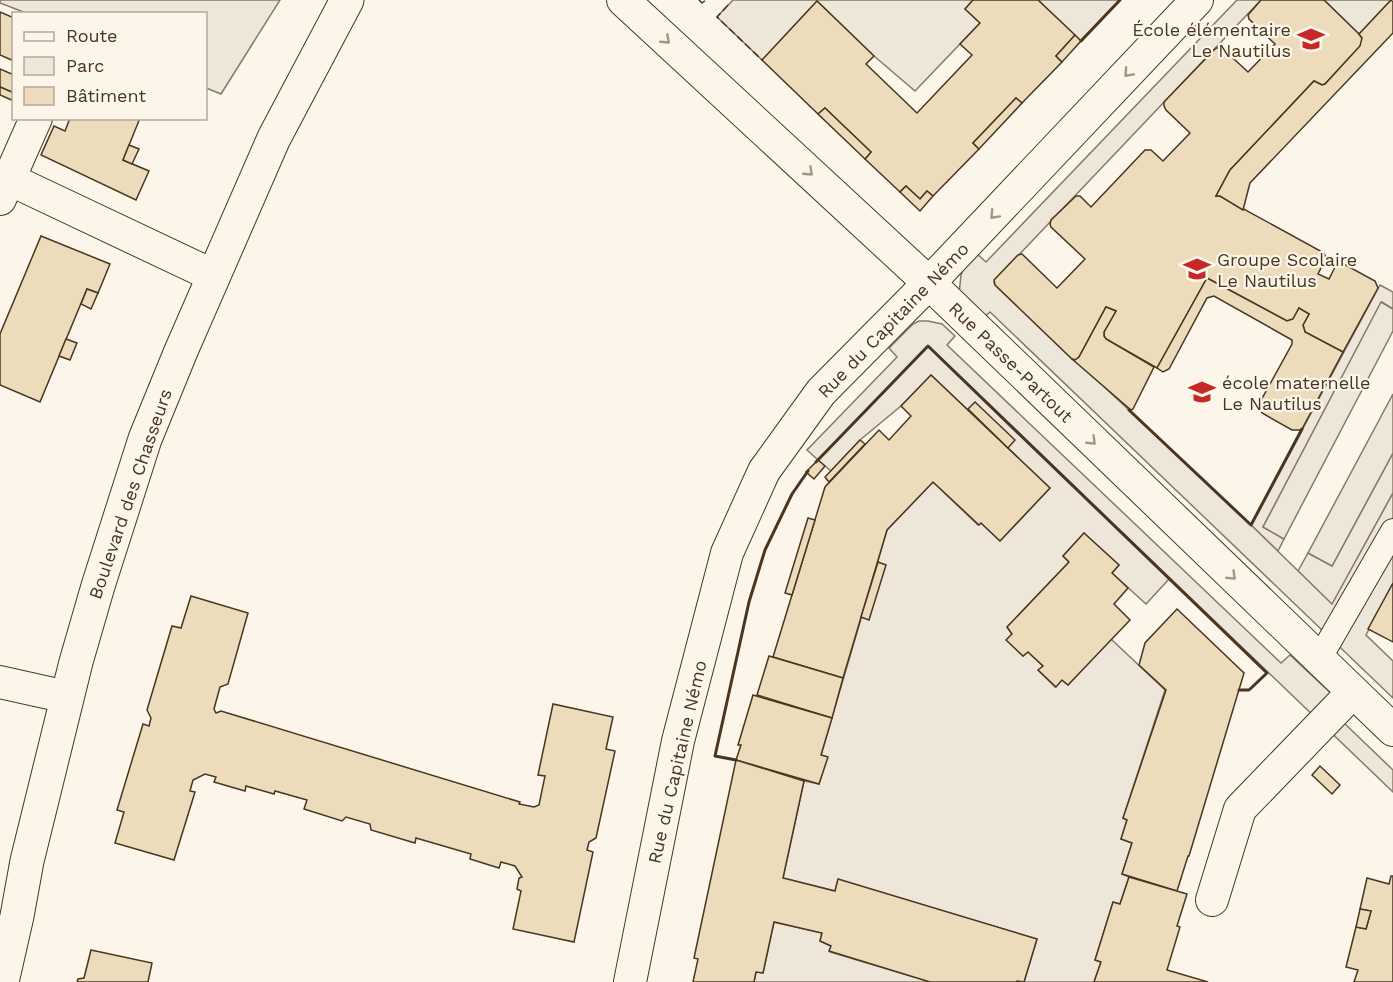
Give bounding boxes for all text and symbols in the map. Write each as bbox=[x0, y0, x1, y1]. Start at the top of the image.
legend bbox=[12, 12, 207, 120]
place label: École élémentaire Le Nautilus bbox=[1132, 19, 1291, 61]
school or university icon: École élémentaire Le Nautilus bbox=[1296, 24, 1326, 54]
text: Route bbox=[66, 25, 118, 46]
one-way arrow bbox=[659, 33, 670, 44]
text: Parc bbox=[66, 55, 104, 76]
one-way arrow bbox=[1124, 66, 1135, 77]
text: Bâtiment bbox=[66, 85, 146, 106]
one-way arrow bbox=[803, 165, 813, 176]
one-way arrow bbox=[990, 208, 1001, 218]
street label: Rue du Capitaine Némo bbox=[813, 238, 973, 402]
place label: Groupe Scolaire Le Nautilus bbox=[1217, 249, 1357, 291]
school or university icon: Groupe Scolaire Le Nautilus bbox=[1182, 254, 1212, 284]
street label: Rue Passe-Partout bbox=[945, 297, 1078, 427]
place label: école maternelle Le Nautilus bbox=[1222, 372, 1370, 414]
school or university icon: école maternelle Le Nautilus bbox=[1187, 377, 1217, 407]
street label: Boulevard des Chasseurs bbox=[84, 386, 176, 602]
one-way arrow bbox=[1085, 433, 1096, 444]
one-way arrow bbox=[1226, 569, 1236, 580]
street label: Rue du Capitaine Némo bbox=[643, 658, 711, 866]

